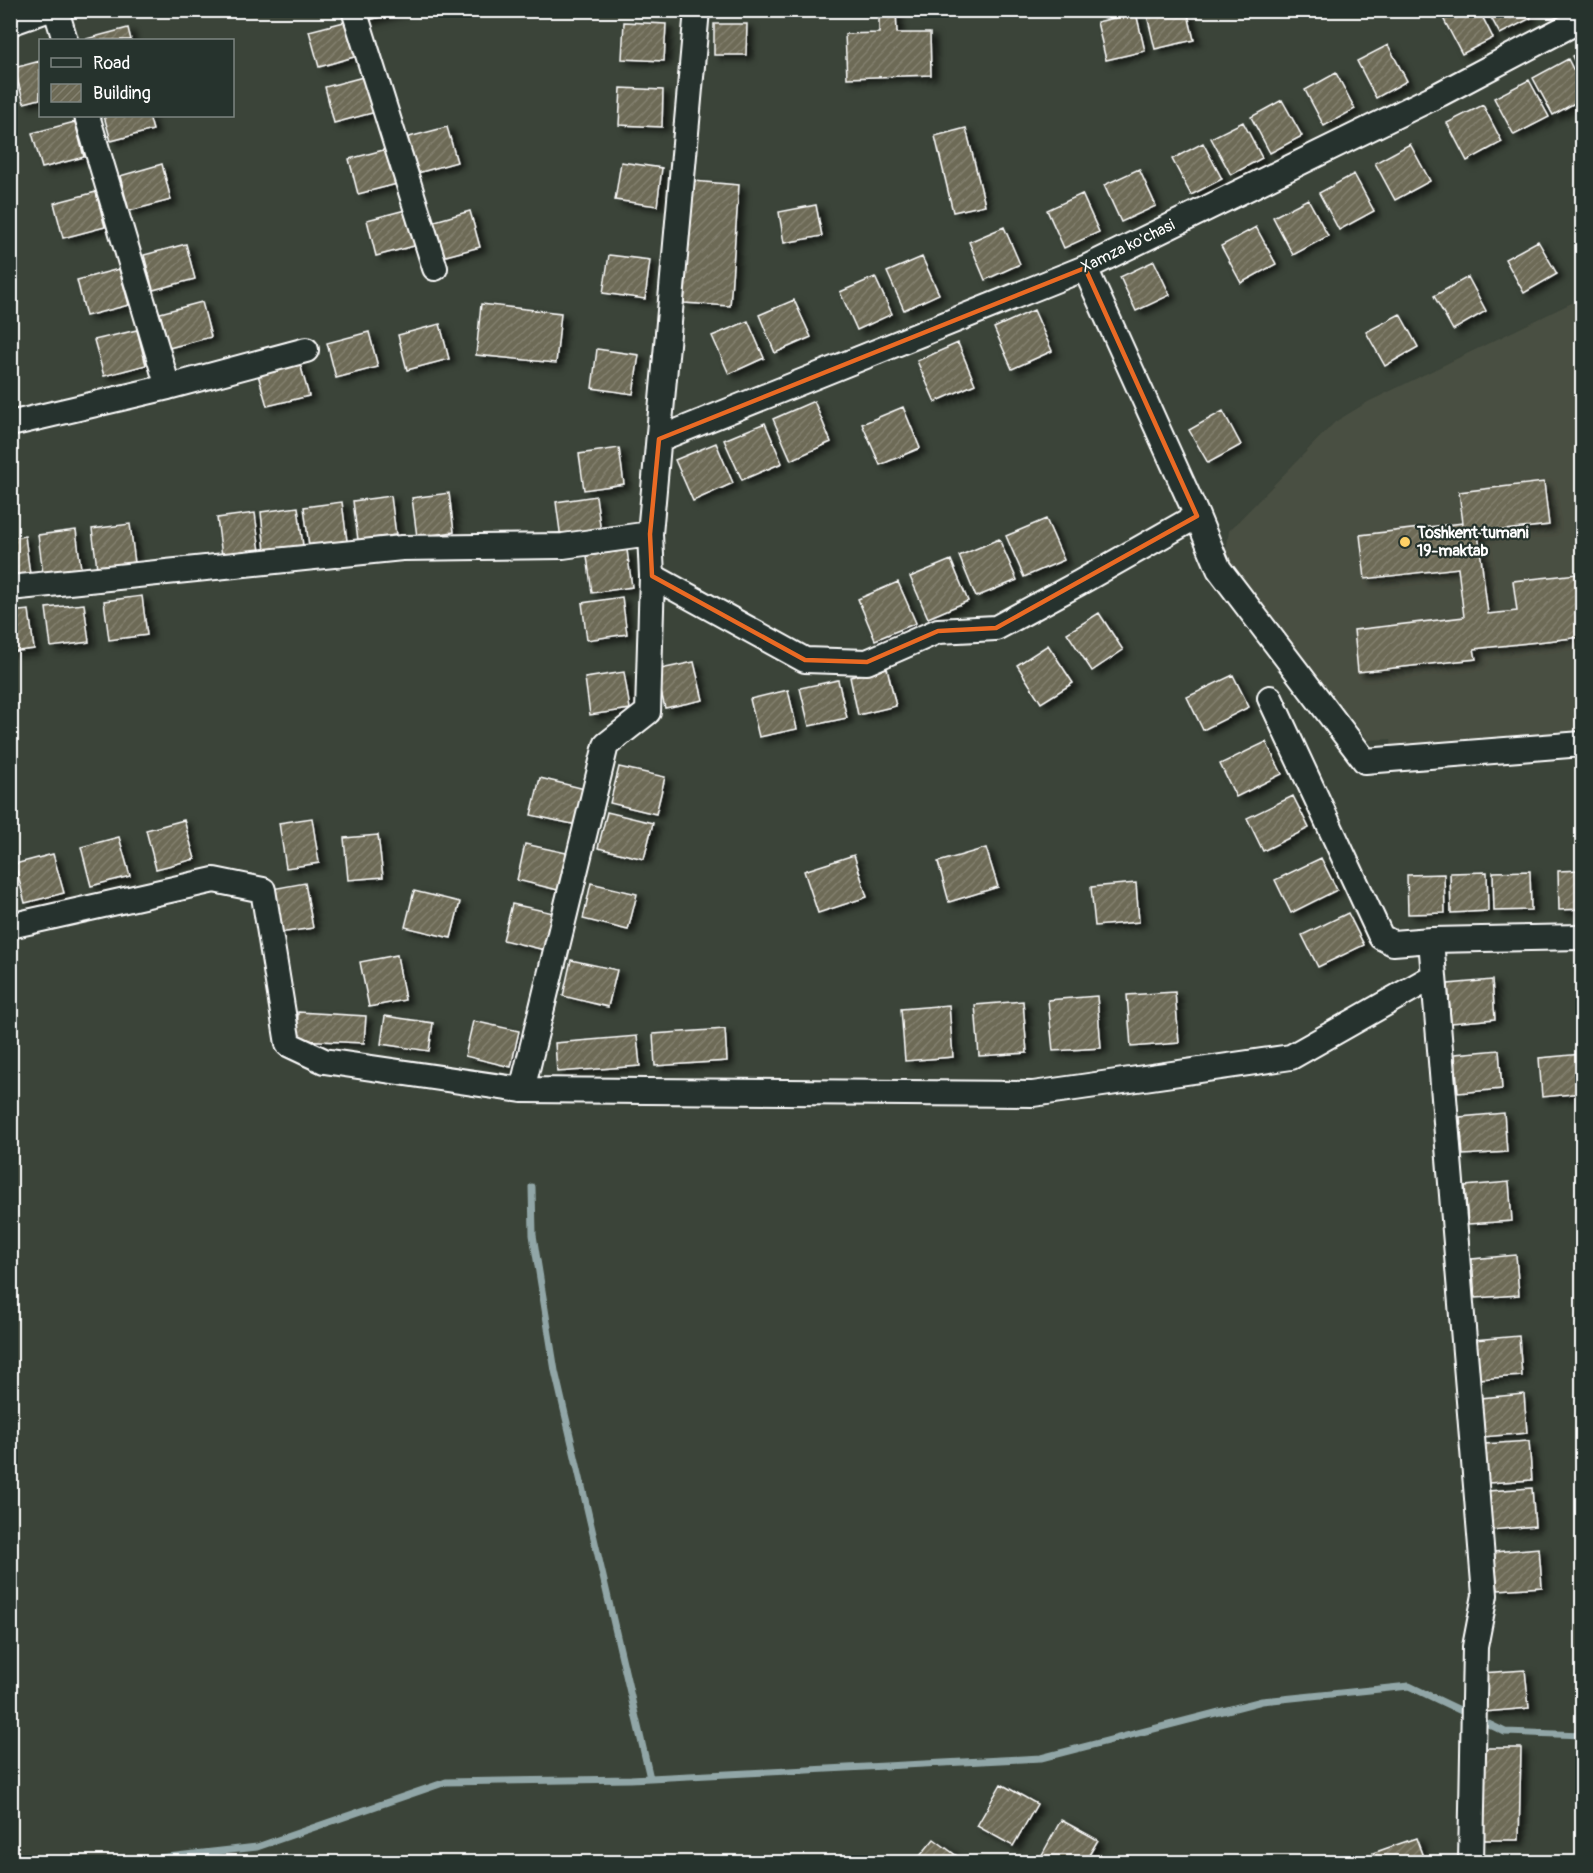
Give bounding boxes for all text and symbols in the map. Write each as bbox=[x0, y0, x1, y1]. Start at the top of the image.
legend bbox=[39, 39, 234, 117]
text: Road bbox=[93, 52, 130, 75]
text: Building bbox=[93, 82, 151, 105]
street label: Xamza ko'chasi bbox=[1078, 215, 1178, 277]
place label: Toshkent tumani 19-maktab bbox=[1416, 523, 1529, 561]
marker: Toshkent tumani 19-maktab bbox=[1398, 535, 1412, 549]

